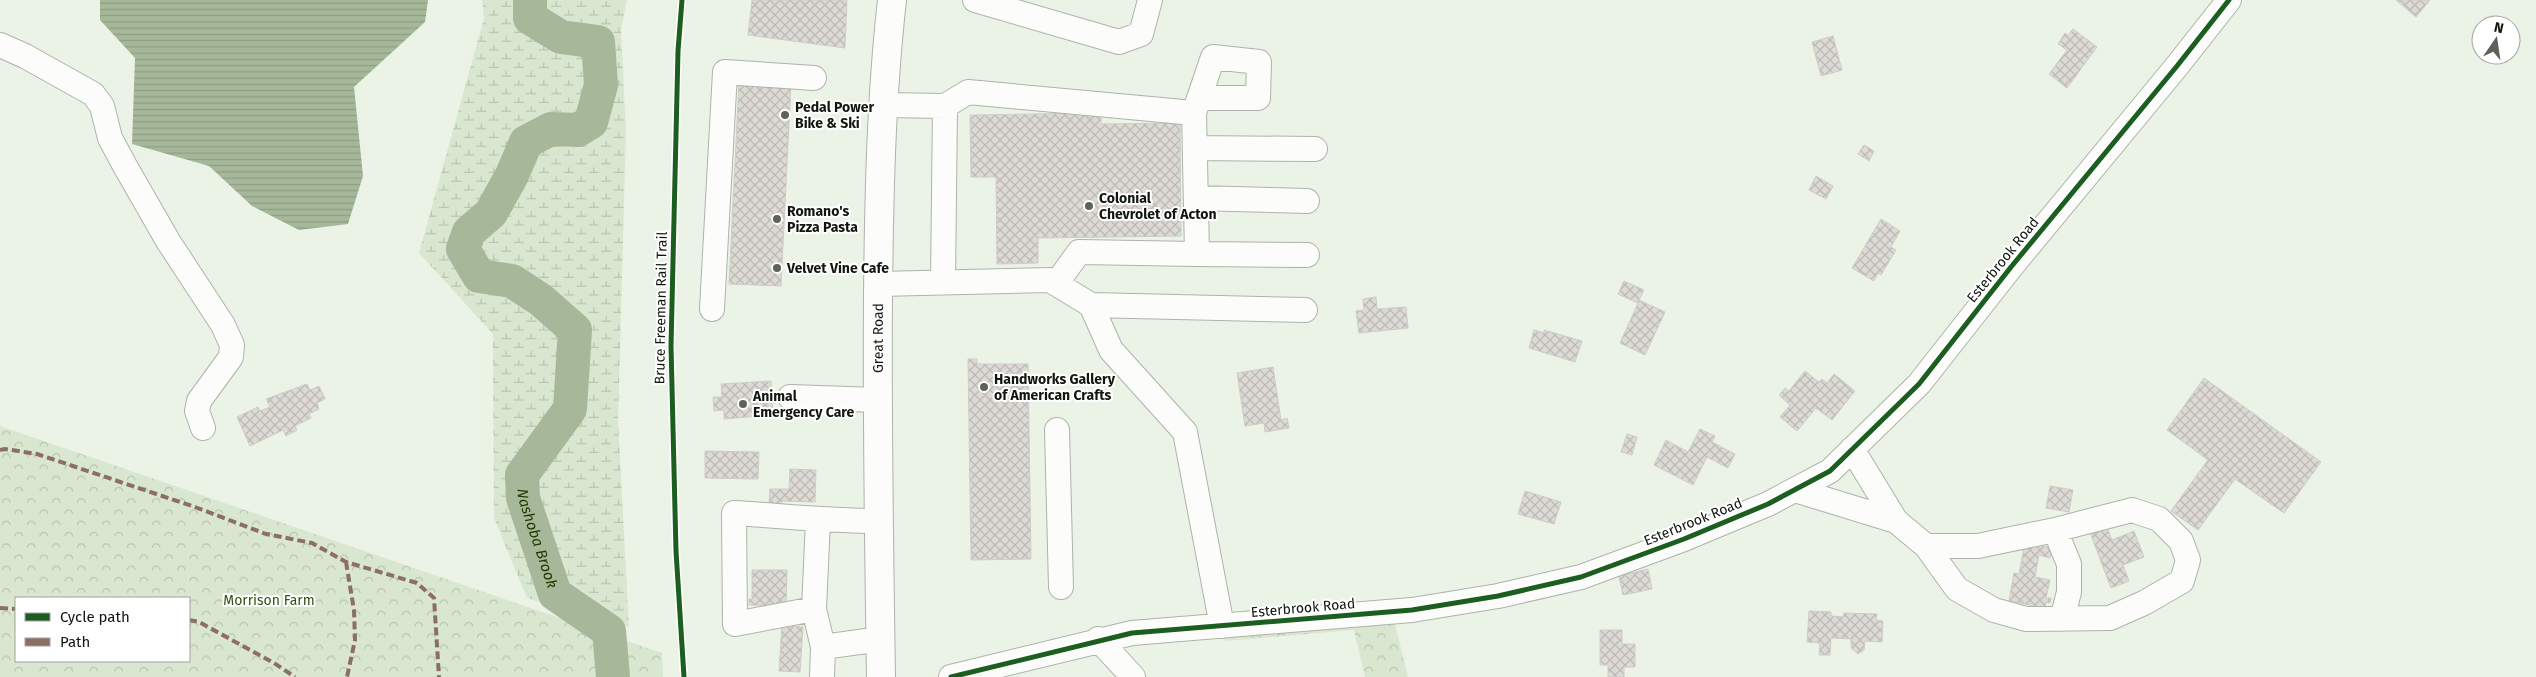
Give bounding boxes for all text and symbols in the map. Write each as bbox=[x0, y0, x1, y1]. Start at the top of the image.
north arrow bbox=[2471, 15, 2521, 65]
text: N bbox=[2492, 18, 2505, 37]
place label: Pedal Power Bike & Ski bbox=[795, 99, 874, 132]
marker: Pedal Power Bike & Ski bbox=[779, 109, 791, 121]
place label: Colonial Chevrolet of Acton bbox=[1099, 190, 1217, 223]
marker: Colonial Chevrolet of Acton bbox=[1083, 200, 1095, 212]
place label: Romano's Pizza Pasta bbox=[787, 203, 858, 236]
marker: Romano's Pizza Pasta bbox=[771, 213, 783, 225]
street label: Esterbrook Road bbox=[1963, 214, 2043, 306]
street label: Bruce Freeman Rail Trail bbox=[651, 231, 671, 385]
place label: Velvet Vine Cafe bbox=[786, 260, 889, 277]
marker: Velvet Vine Cafe bbox=[771, 262, 783, 274]
street label: Great Road bbox=[869, 303, 886, 373]
place label: Handworks Gallery of American Crafts bbox=[994, 371, 1116, 404]
marker: Handworks Gallery of American Crafts bbox=[978, 381, 990, 393]
place label: Animal Emergency Care bbox=[752, 388, 854, 421]
marker: Animal Emergency Care bbox=[737, 398, 749, 410]
water label: Nashoba Brook bbox=[514, 488, 561, 590]
street label: Esterbrook Road bbox=[1641, 495, 1745, 549]
park label: Morrison Farm bbox=[223, 592, 315, 609]
street label: Esterbrook Road bbox=[1250, 595, 1356, 621]
legend bbox=[15, 597, 190, 662]
text: Cycle path bbox=[60, 608, 130, 626]
text: Path bbox=[60, 633, 90, 651]

